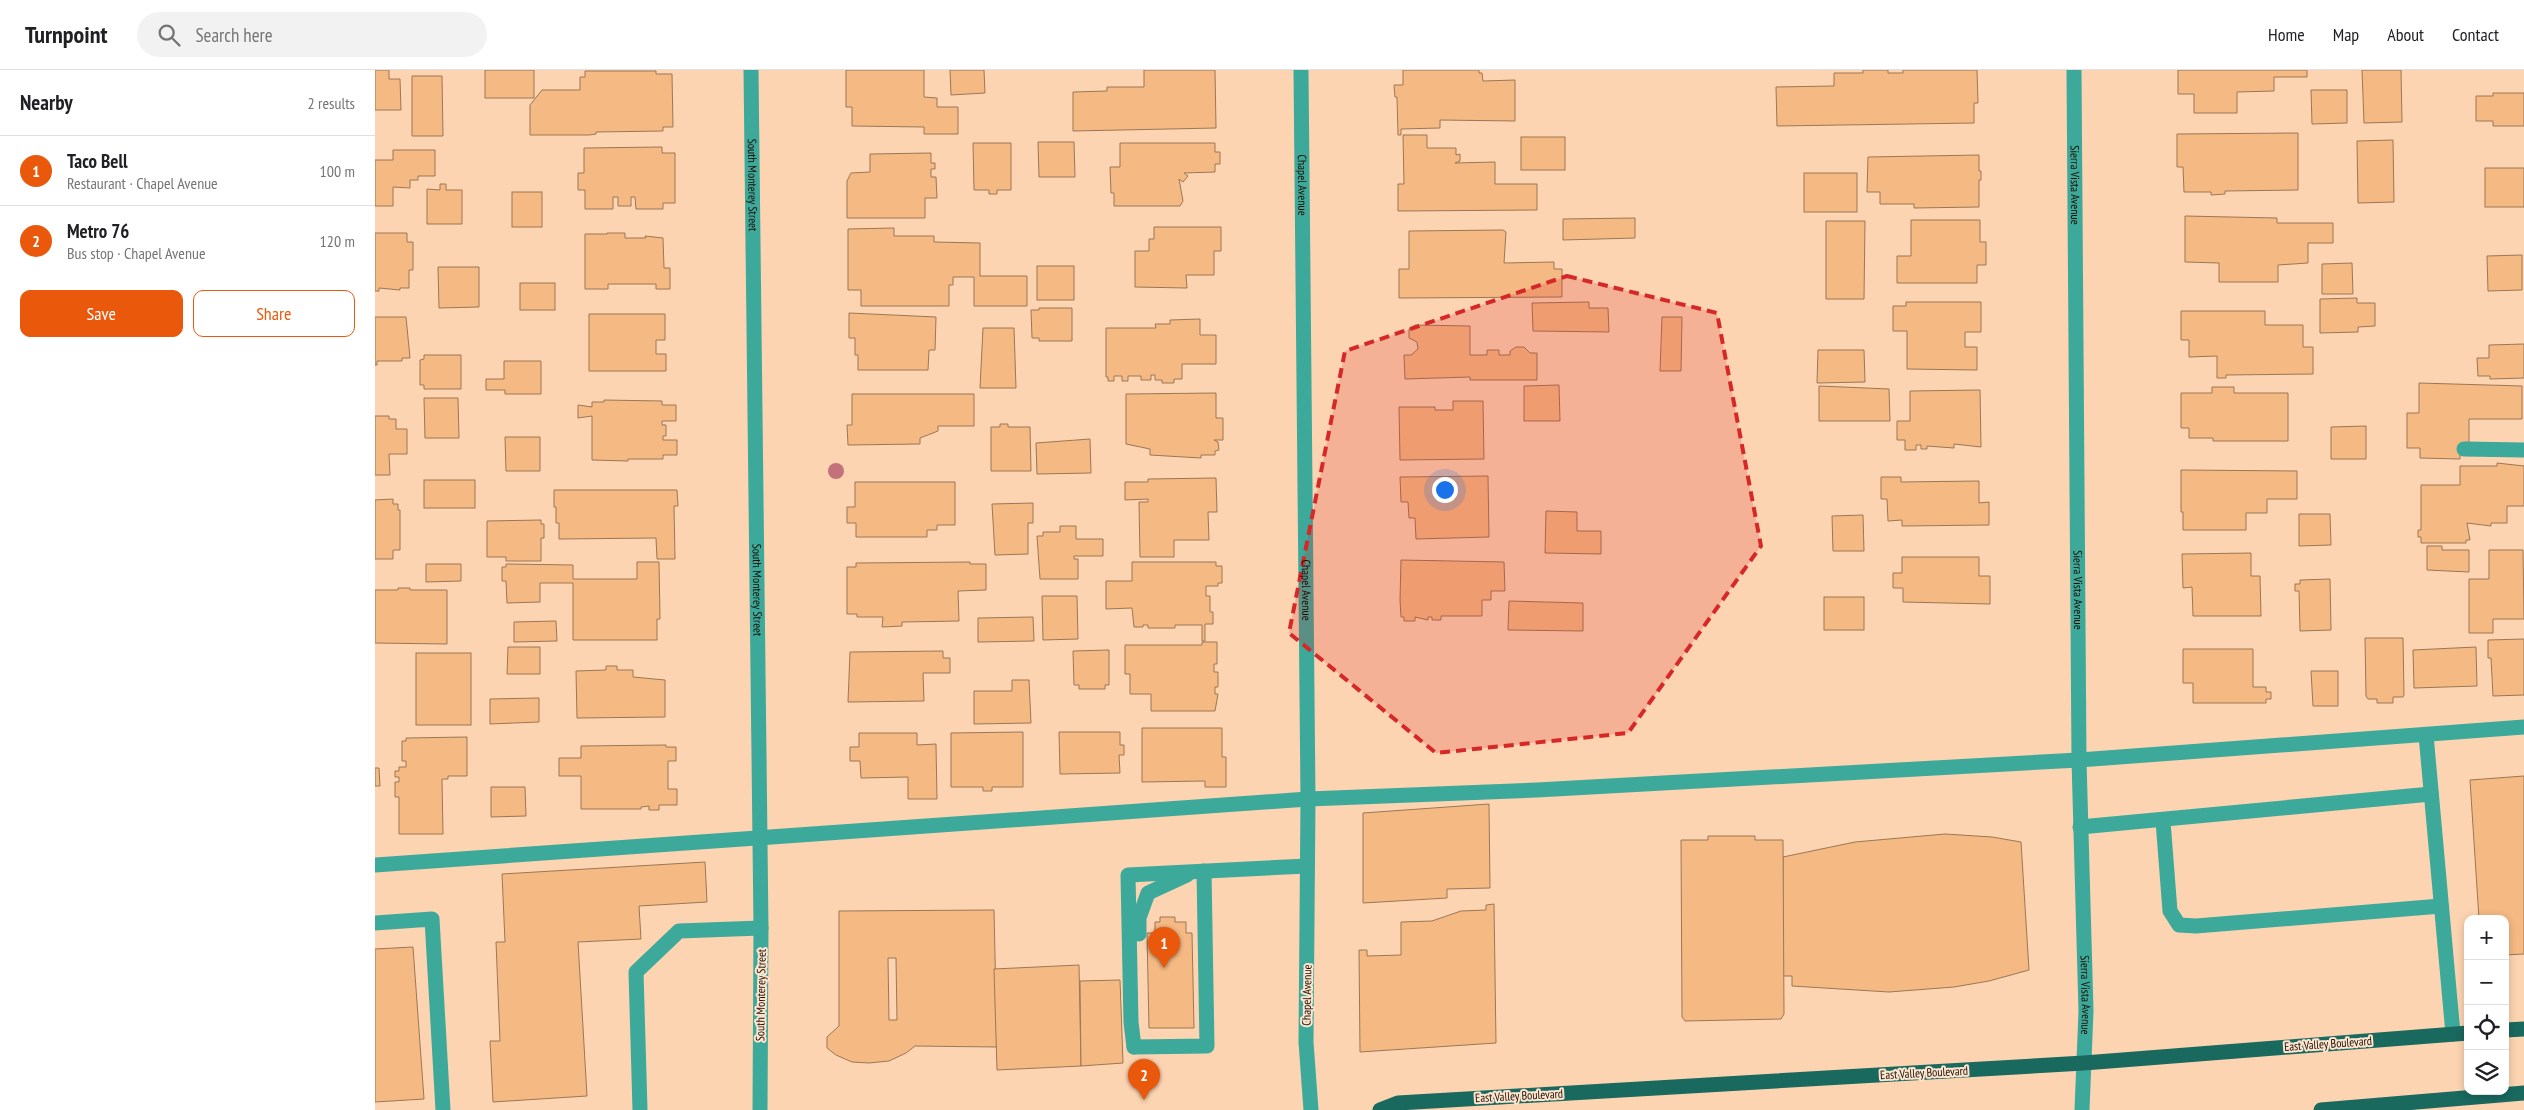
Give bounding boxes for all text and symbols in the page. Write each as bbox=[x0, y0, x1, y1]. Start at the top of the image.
search box bbox=[137, 12, 487, 57]
text: Turnpoint bbox=[25, 19, 107, 50]
icon: search bbox=[155, 21, 183, 49]
text: Search here bbox=[195, 23, 273, 47]
text: Home bbox=[2268, 23, 2305, 46]
text: Map bbox=[2333, 23, 2359, 46]
text: About bbox=[2387, 23, 2424, 46]
text: Contact bbox=[2452, 23, 2499, 46]
text: Nearby bbox=[20, 89, 73, 116]
text: 2 results bbox=[308, 93, 355, 113]
street label: South Monterey Street bbox=[745, 139, 761, 232]
street label: Sierra Vista Avenue bbox=[2068, 145, 2083, 225]
text: Taco Bell bbox=[67, 149, 128, 173]
street label: Chapel Avenue bbox=[1295, 154, 1310, 216]
text: 1 bbox=[32, 161, 40, 181]
text: 100 m bbox=[320, 161, 355, 181]
text: Restaurant · Chapel Avenue bbox=[67, 173, 218, 193]
text: Metro 76 bbox=[67, 219, 129, 243]
text: 2 bbox=[32, 231, 40, 251]
text: 120 m bbox=[320, 231, 355, 251]
text: Bus stop · Chapel Avenue bbox=[67, 243, 206, 263]
button: Save bbox=[20, 290, 183, 337]
button: Share bbox=[193, 290, 355, 337]
your location bbox=[1432, 477, 1458, 503]
street label: South Monterey Street bbox=[750, 544, 766, 637]
street label: Sierra Vista Avenue bbox=[2070, 550, 2086, 630]
street label: Chapel Avenue bbox=[1299, 559, 1314, 621]
map controls bbox=[2464, 915, 2509, 1095]
button: + bbox=[2464, 915, 2509, 960]
pin: 1 bbox=[1148, 927, 1180, 968]
street label: South Monterey Street bbox=[752, 948, 769, 1041]
street label: Sierra Vista Avenue bbox=[2077, 955, 2094, 1035]
button: − bbox=[2464, 960, 2509, 1005]
street label: Chapel Avenue bbox=[1298, 964, 1315, 1026]
button: locate bbox=[2464, 1005, 2509, 1050]
street label: East Valley Boulevard bbox=[2284, 1033, 2372, 1054]
button: layers bbox=[2464, 1050, 2509, 1095]
pin: 2 bbox=[1128, 1059, 1160, 1100]
street label: East Valley Boulevard bbox=[1880, 1063, 1968, 1082]
street label: East Valley Boulevard bbox=[1475, 1086, 1563, 1105]

